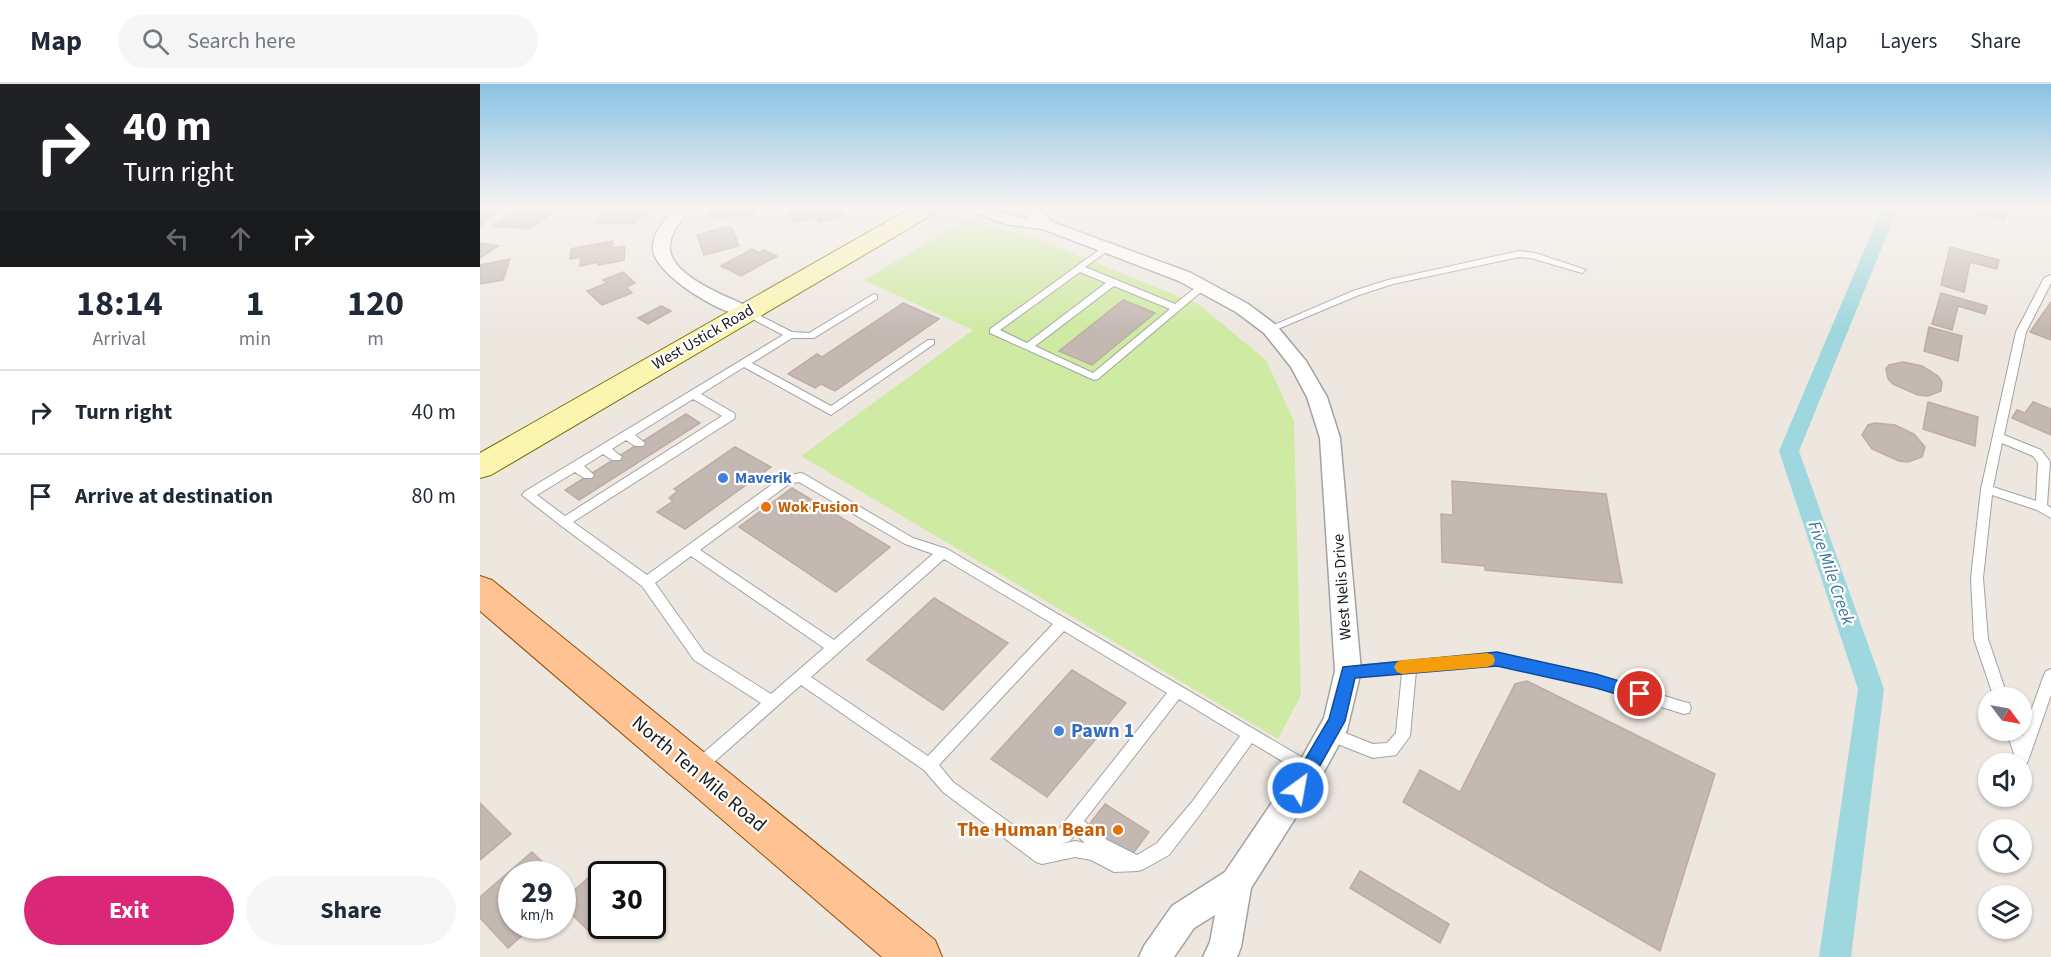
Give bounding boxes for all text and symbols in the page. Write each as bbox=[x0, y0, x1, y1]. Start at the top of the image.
search box bbox=[118, 14, 538, 68]
text: Map bbox=[30, 21, 82, 61]
icon: search bbox=[139, 25, 172, 58]
text: Search here bbox=[187, 25, 296, 57]
text: Map bbox=[1810, 26, 1847, 56]
text: Layers bbox=[1880, 26, 1937, 56]
text: Share bbox=[1970, 26, 2021, 56]
text: 40 m bbox=[123, 97, 212, 157]
icon: right bbox=[24, 108, 102, 186]
text: Turn right bbox=[123, 153, 234, 192]
icon: left bbox=[161, 222, 194, 255]
icon: ahead bbox=[224, 222, 257, 255]
icon: right bbox=[287, 222, 320, 255]
text: 18:14 bbox=[76, 278, 163, 329]
text: 1 bbox=[245, 278, 264, 329]
text: 120 bbox=[347, 278, 404, 329]
street label: West Ustick Road bbox=[648, 299, 758, 375]
text: Arrival bbox=[92, 325, 146, 353]
text: min bbox=[239, 325, 271, 353]
text: m bbox=[367, 325, 384, 353]
icon: right bbox=[24, 396, 57, 429]
text: Turn right bbox=[75, 396, 172, 428]
text: 40 m bbox=[411, 396, 456, 428]
place label: Maverik bbox=[735, 467, 792, 489]
marker: Maverik bbox=[716, 471, 730, 485]
icon: arrive bbox=[24, 480, 57, 513]
text: Arrive at destination bbox=[75, 480, 273, 512]
text: 80 m bbox=[411, 480, 456, 512]
place label: Wok Fusion bbox=[778, 496, 859, 518]
marker: Wok Fusion bbox=[759, 500, 773, 514]
water label: Five Mile Creek bbox=[1802, 518, 1861, 629]
street label: West Nelis Drive bbox=[1327, 533, 1357, 641]
pin bbox=[1614, 668, 1665, 719]
icon: arrive bbox=[1623, 677, 1656, 710]
north arrow bbox=[1978, 687, 2032, 741]
map controls bbox=[1978, 687, 2032, 939]
street label: North Ten Mile Road bbox=[626, 709, 772, 839]
place label: Pawn 1 bbox=[1071, 717, 1134, 745]
marker: Pawn 1 bbox=[1052, 724, 1066, 738]
button: sound bbox=[1978, 753, 2032, 807]
position arrow bbox=[1266, 756, 1330, 820]
place label: The Human Bean bbox=[957, 816, 1106, 844]
button: search bbox=[1978, 819, 2032, 873]
marker: The Human Bean bbox=[1111, 823, 1125, 837]
speed limit sign: 30 bbox=[588, 861, 666, 939]
text: 29 bbox=[521, 871, 553, 914]
button: Exit bbox=[24, 876, 234, 945]
button: Share bbox=[246, 876, 456, 945]
button: layers bbox=[1978, 885, 2032, 939]
text: km/h bbox=[520, 905, 554, 926]

